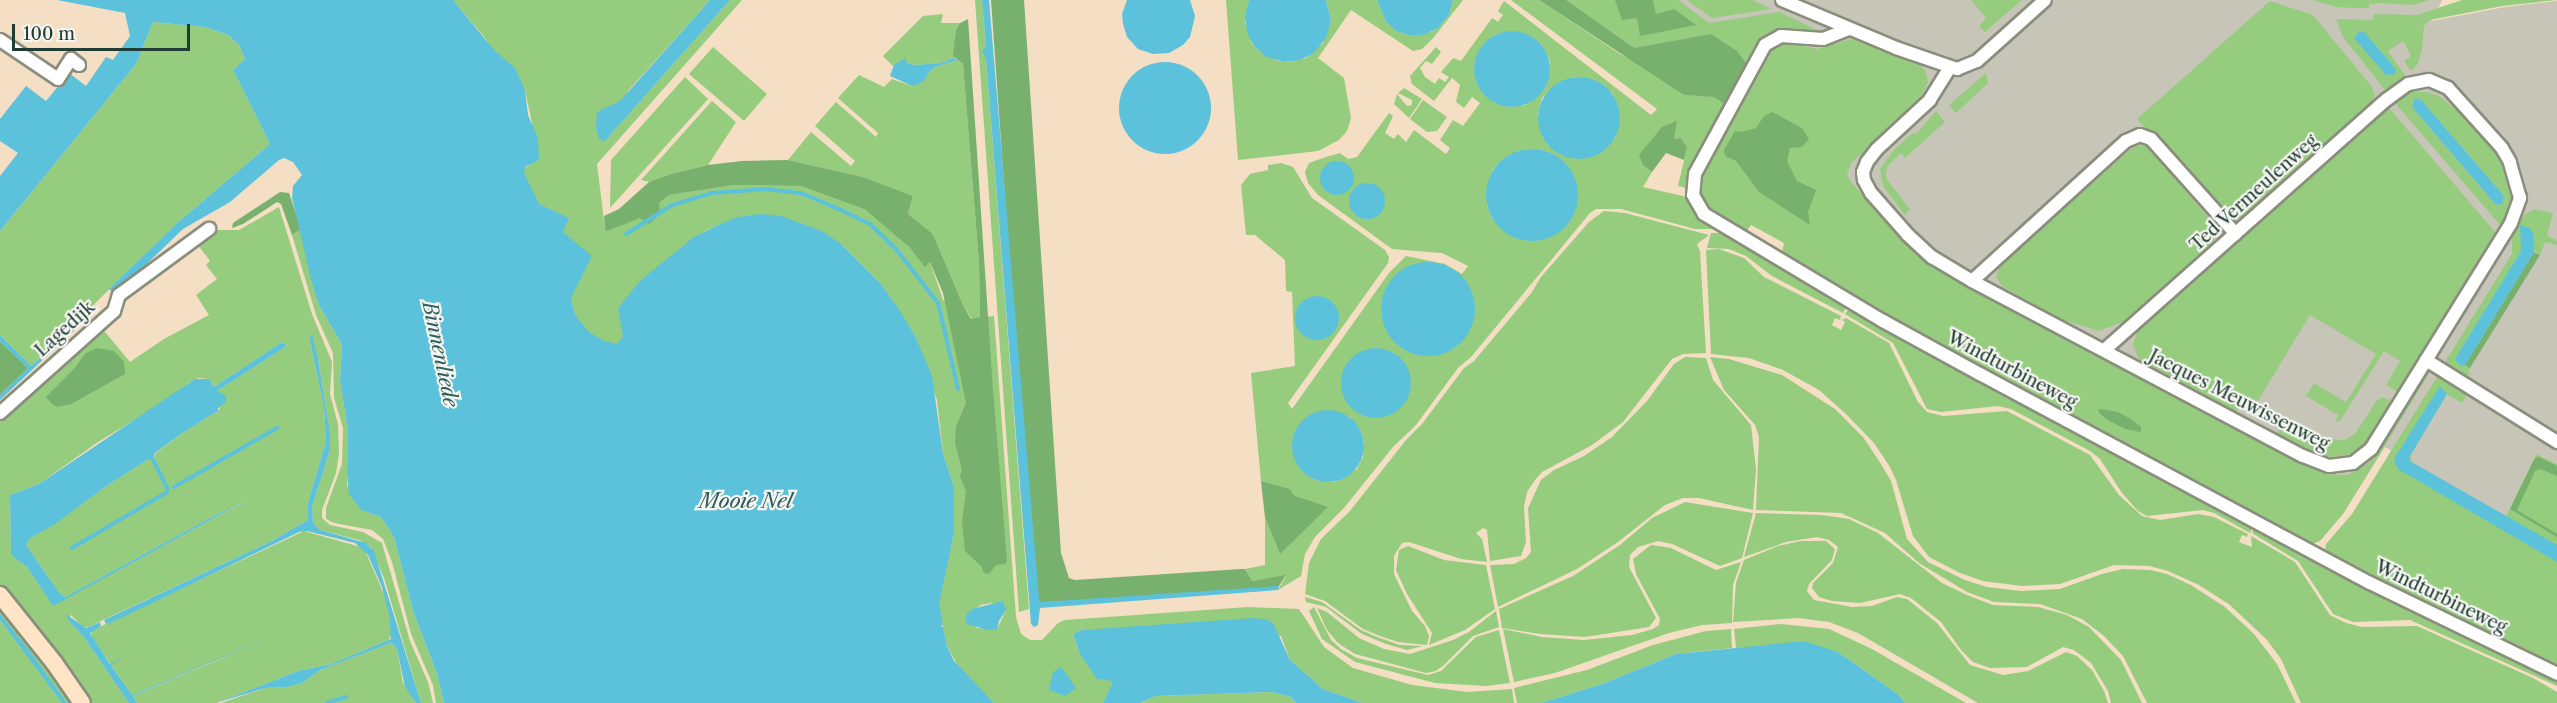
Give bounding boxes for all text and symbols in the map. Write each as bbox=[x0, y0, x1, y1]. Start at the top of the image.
scale bar bbox=[15, 12, 194, 50]
text: 100 m bbox=[23, 23, 75, 45]
street label: Ted Vermeulenweg bbox=[2186, 130, 2322, 256]
street label: Lagedijk bbox=[31, 297, 99, 361]
water label: Binnenliede bbox=[417, 299, 463, 409]
street label: Windturbineweg bbox=[1943, 327, 2081, 413]
street label: Jacques Meuwissenweg bbox=[2145, 345, 2333, 455]
water label: Mooie Nel bbox=[699, 489, 793, 513]
street label: Windturbineweg bbox=[2372, 556, 2510, 638]

